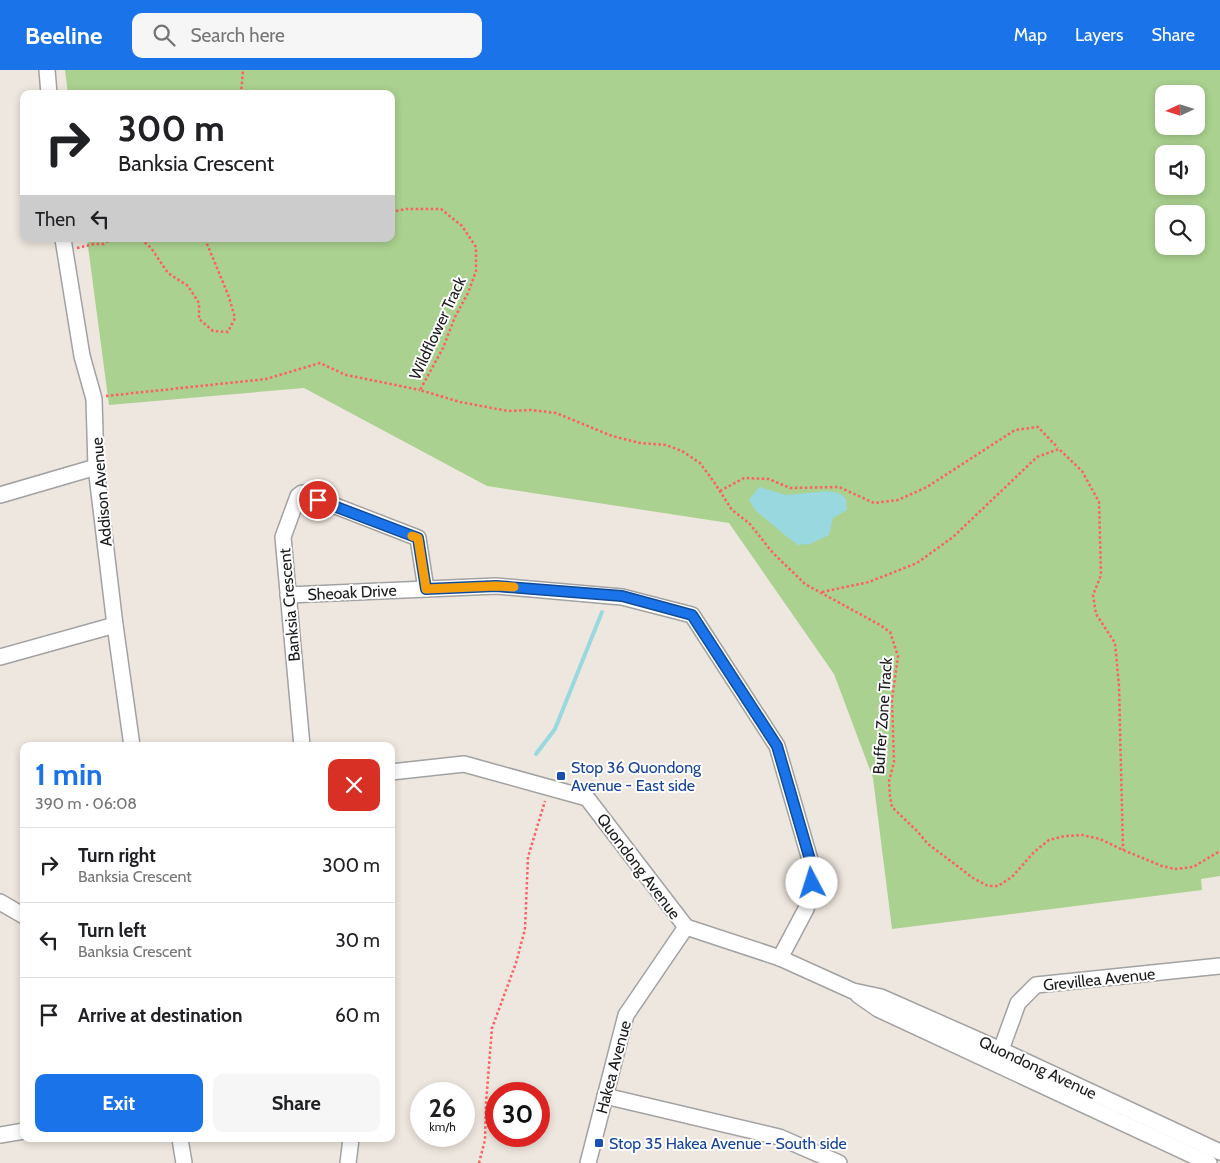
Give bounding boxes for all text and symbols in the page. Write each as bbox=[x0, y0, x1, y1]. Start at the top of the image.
search box bbox=[132, 13, 482, 58]
text: Beeline bbox=[25, 21, 102, 50]
icon: search bbox=[150, 21, 178, 49]
text: Search here bbox=[190, 24, 285, 47]
text: Map bbox=[1014, 24, 1047, 46]
text: Layers bbox=[1075, 24, 1124, 46]
text: Share bbox=[1152, 24, 1195, 46]
north arrow bbox=[1155, 85, 1205, 135]
map controls bbox=[1155, 85, 1205, 255]
text: 300 m bbox=[118, 107, 225, 150]
icon: right bbox=[35, 110, 100, 175]
button: sound bbox=[1155, 145, 1205, 195]
text: Banksia Crescent bbox=[118, 150, 274, 177]
icon: left bbox=[86, 205, 114, 233]
button: search bbox=[1155, 205, 1205, 255]
text: Then bbox=[35, 208, 76, 231]
street label: Wildflower Track bbox=[405, 273, 470, 383]
street label: Addison Avenue bbox=[87, 437, 116, 547]
pin bbox=[297, 479, 339, 521]
icon: arrive bbox=[304, 486, 332, 514]
street label: Banksia Crescent bbox=[275, 547, 304, 662]
street label: Sheoak Drive bbox=[307, 581, 397, 604]
street label: Buffer Zone Track bbox=[869, 656, 896, 775]
text: 1 min bbox=[35, 756, 103, 793]
place label: Stop 36 Quondong Avenue - East side bbox=[571, 758, 702, 795]
button: close bbox=[328, 759, 380, 811]
marker: Stop 36 Quondong Avenue - East side bbox=[555, 770, 567, 782]
text: 390 m · 06:08 bbox=[35, 794, 137, 813]
street label: Quondong Avenue bbox=[593, 810, 684, 923]
text: Turn right bbox=[78, 844, 156, 867]
icon: right bbox=[35, 851, 63, 879]
text: 300 m bbox=[322, 854, 380, 877]
position arrow bbox=[785, 856, 837, 908]
text: Banksia Crescent bbox=[78, 867, 192, 886]
text: Turn left bbox=[78, 919, 146, 942]
icon: left bbox=[35, 926, 63, 954]
text: 30 m bbox=[336, 929, 380, 952]
text: Banksia Crescent bbox=[78, 942, 192, 961]
street label: Grevillea Avenue bbox=[1042, 964, 1156, 995]
icon: arrive bbox=[35, 1001, 63, 1029]
text: Arrive at destination bbox=[78, 1004, 242, 1027]
text: 60 m bbox=[335, 1004, 380, 1027]
street label: Hakea Avenue bbox=[592, 1018, 635, 1116]
street label: Quondong Avenue bbox=[976, 1032, 1099, 1103]
button: Exit bbox=[35, 1074, 203, 1132]
button: Share bbox=[213, 1074, 380, 1132]
speed limit sign: 30 bbox=[485, 1082, 550, 1147]
text: 26 bbox=[429, 1093, 456, 1123]
text: km/h bbox=[429, 1119, 456, 1134]
place label: Stop 35 Hakea Avenue - South side bbox=[609, 1134, 847, 1153]
marker: Stop 35 Hakea Avenue - South side bbox=[593, 1137, 605, 1149]

